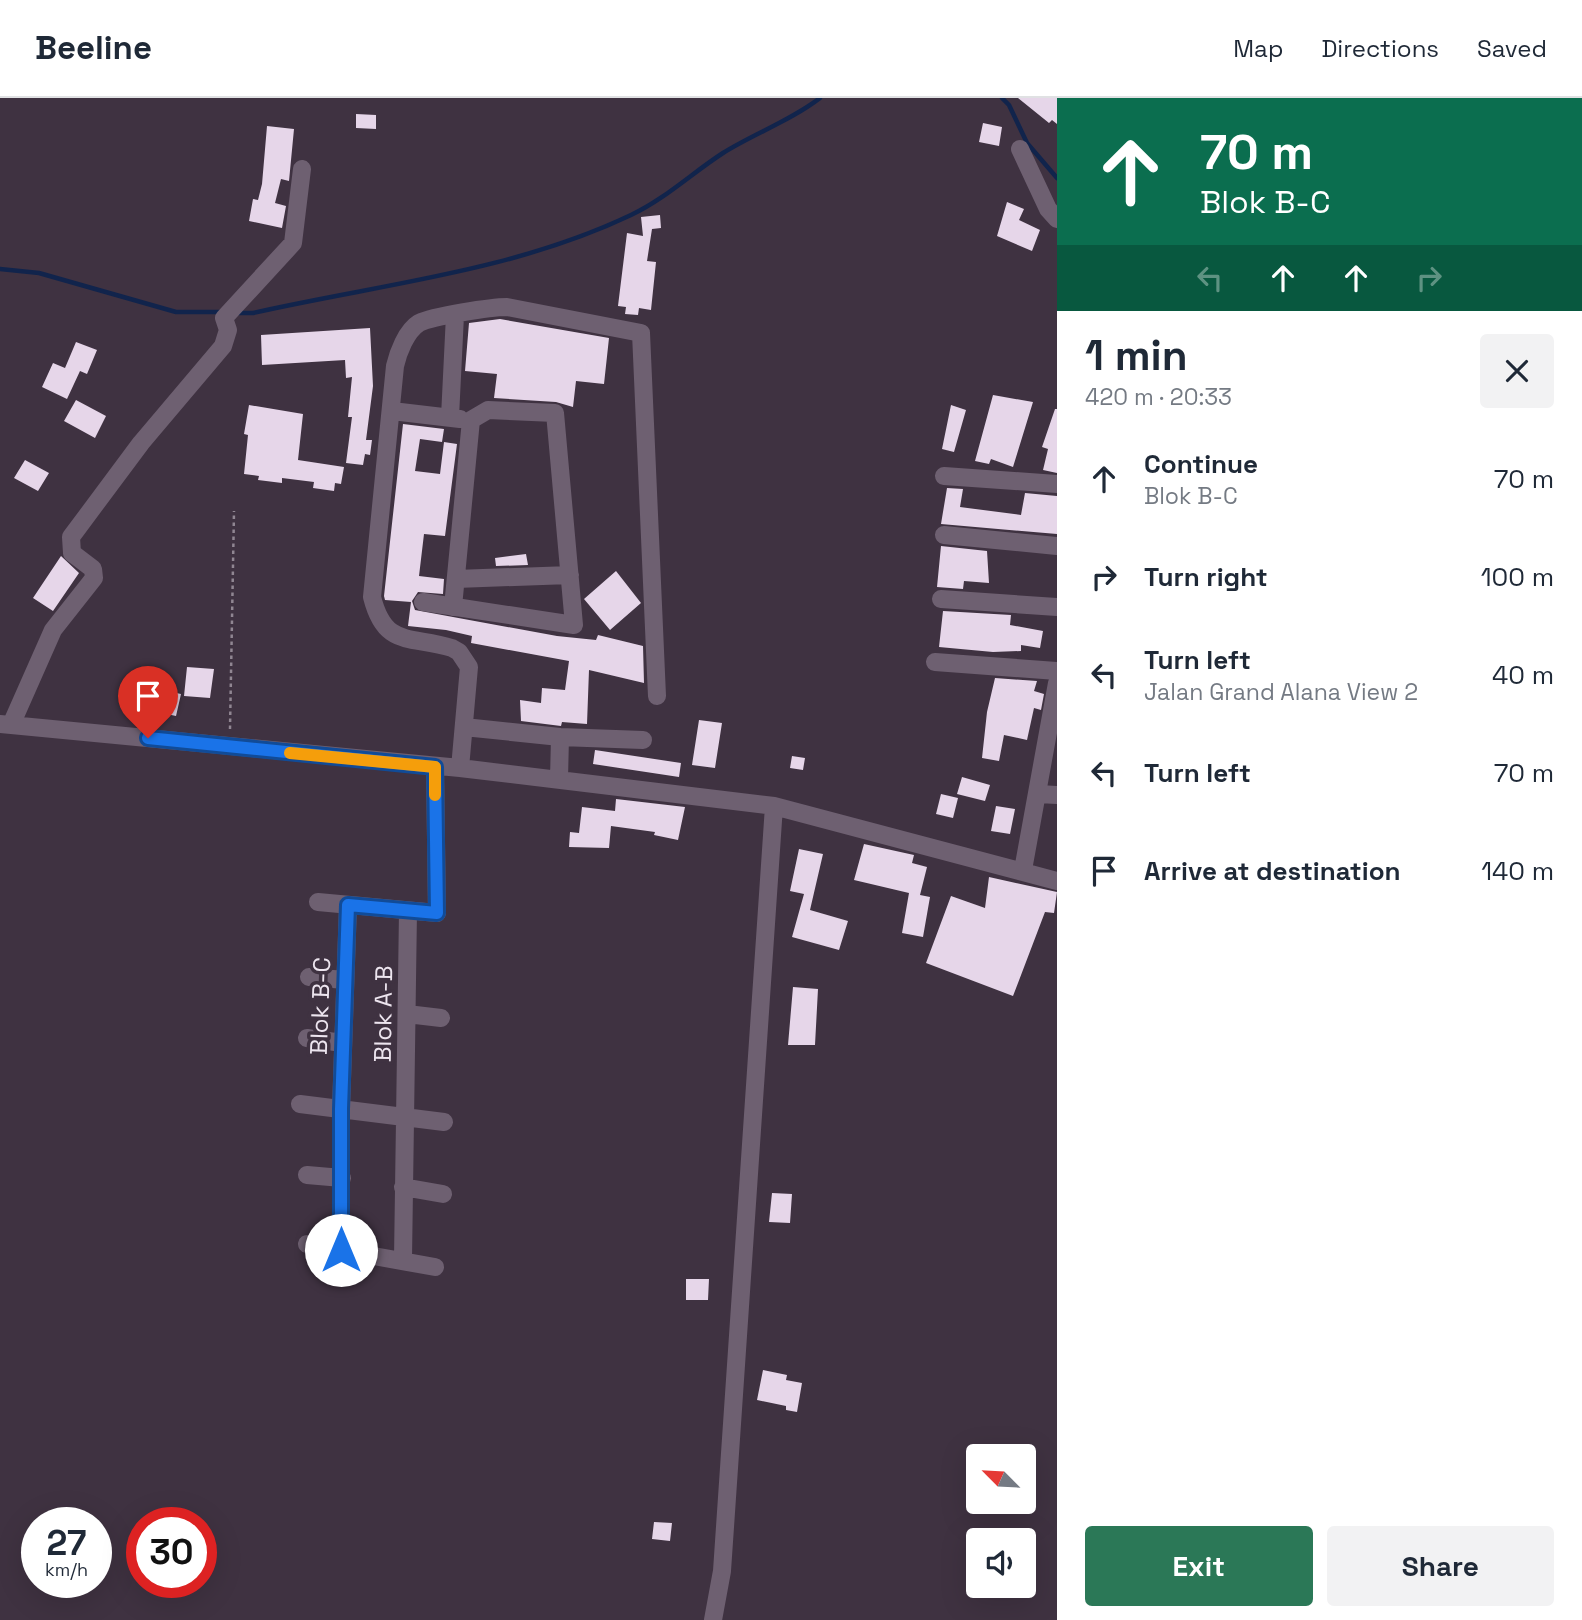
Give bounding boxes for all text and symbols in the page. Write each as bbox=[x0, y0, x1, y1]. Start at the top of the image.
text: Beeline bbox=[35, 27, 152, 69]
text: Map bbox=[1233, 33, 1283, 64]
text: Directions bbox=[1321, 33, 1439, 64]
text: Saved bbox=[1477, 33, 1547, 64]
text: 70 m bbox=[1200, 121, 1313, 183]
icon: ahead bbox=[1085, 126, 1176, 217]
text: Blok B-C bbox=[1200, 182, 1330, 222]
icon: left bbox=[1191, 259, 1229, 297]
icon: ahead bbox=[1264, 259, 1302, 297]
icon: ahead bbox=[1337, 259, 1375, 297]
icon: right bbox=[1410, 259, 1448, 297]
text: 1 min bbox=[1085, 329, 1188, 382]
button: close bbox=[1480, 334, 1554, 408]
text: 420 m · 20:33 bbox=[1085, 382, 1232, 412]
text: Continue bbox=[1144, 447, 1258, 481]
icon: ahead bbox=[1085, 460, 1123, 498]
text: 70 m bbox=[1494, 462, 1554, 496]
text: Blok B-C bbox=[1144, 481, 1238, 511]
icon: right bbox=[1085, 558, 1123, 596]
text: Turn right bbox=[1144, 560, 1268, 594]
text: 100 m bbox=[1481, 560, 1554, 594]
text: Turn left bbox=[1144, 643, 1251, 677]
icon: left bbox=[1085, 656, 1123, 694]
text: 40 m bbox=[1492, 658, 1554, 692]
pin bbox=[118, 666, 178, 738]
icon: arrive bbox=[129, 677, 167, 715]
text: Jalan Grand Alana View 2 bbox=[1144, 677, 1418, 707]
icon: left bbox=[1085, 754, 1123, 792]
text: Turn left bbox=[1144, 756, 1251, 790]
text: 70 m bbox=[1494, 756, 1554, 790]
icon: arrive bbox=[1085, 852, 1123, 890]
text: Arrive at destination bbox=[1144, 854, 1401, 888]
text: 140 m bbox=[1481, 854, 1554, 888]
street label: Blok B-C bbox=[303, 957, 337, 1055]
street label: Blok A-B bbox=[367, 965, 399, 1063]
position arrow bbox=[304, 1213, 378, 1287]
north arrow bbox=[966, 1444, 1036, 1514]
map controls bbox=[966, 1444, 1036, 1598]
speed limit sign: 30 bbox=[126, 1507, 217, 1598]
text: 27 bbox=[47, 1521, 86, 1565]
button: Exit bbox=[1085, 1526, 1313, 1606]
button: Share bbox=[1327, 1526, 1554, 1606]
button: sound bbox=[966, 1528, 1036, 1598]
text: km/h bbox=[45, 1558, 88, 1581]

